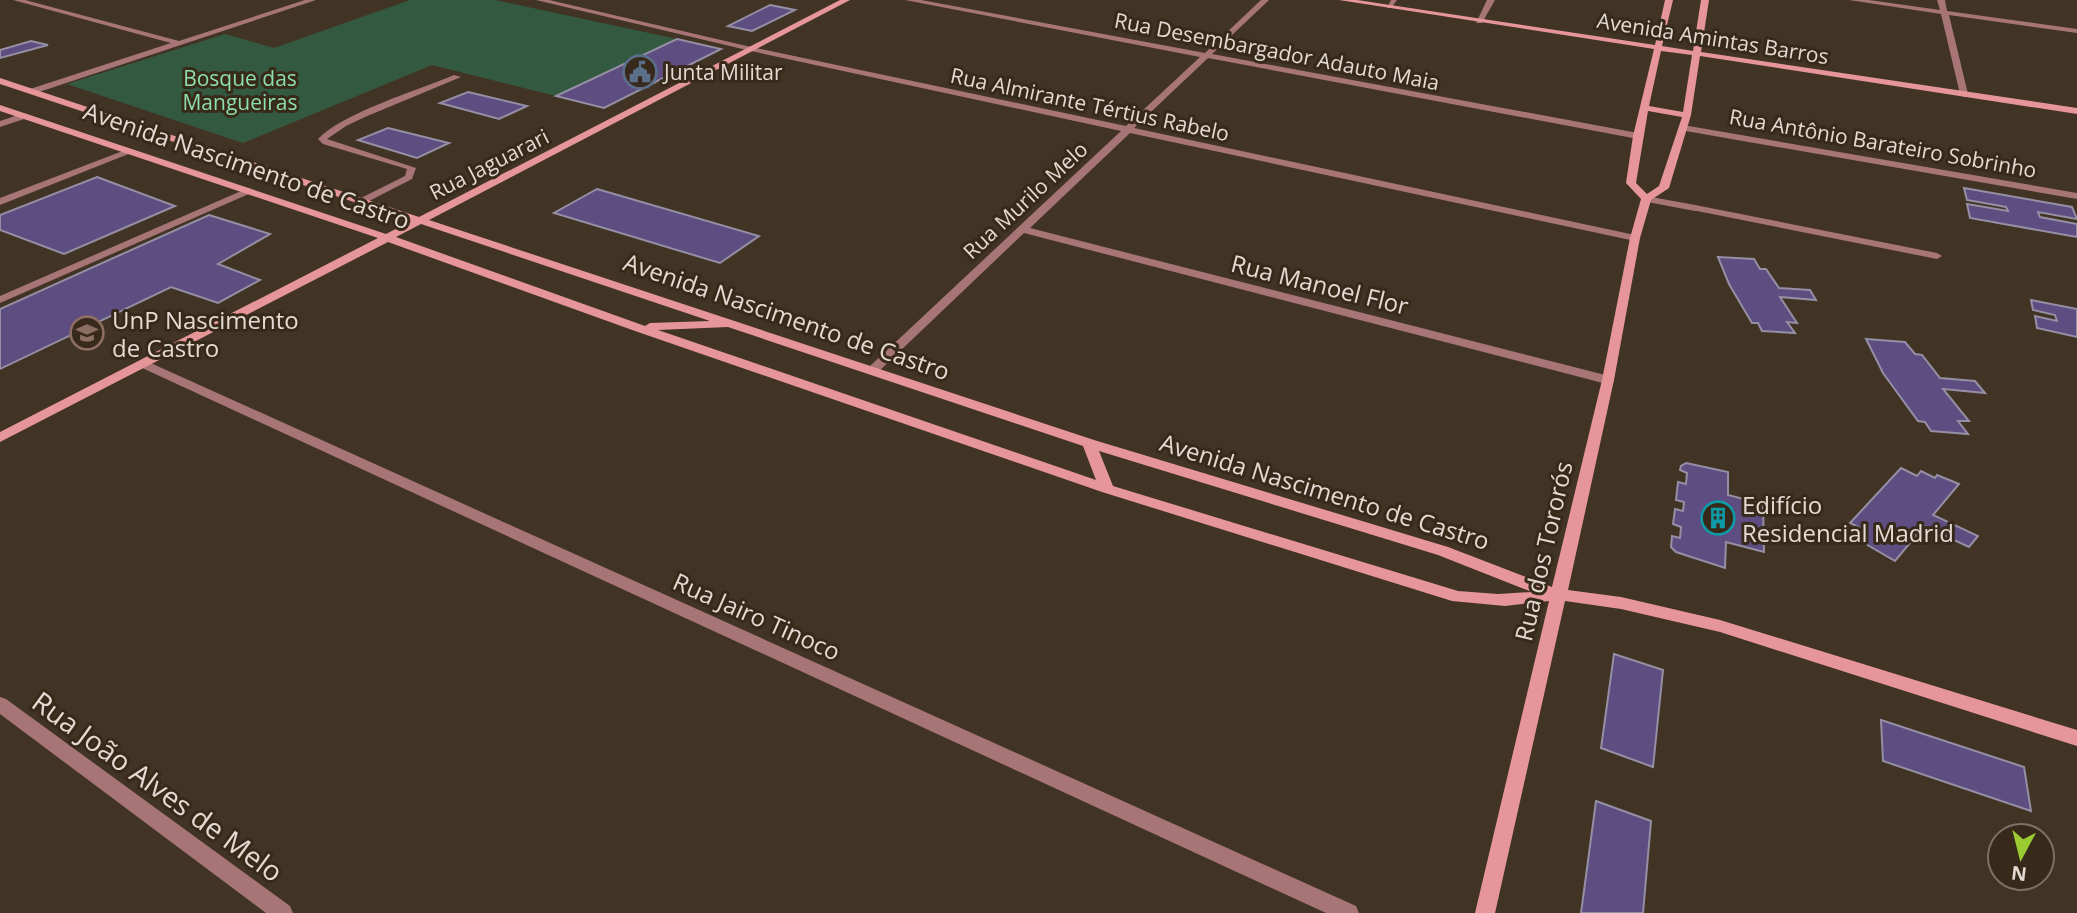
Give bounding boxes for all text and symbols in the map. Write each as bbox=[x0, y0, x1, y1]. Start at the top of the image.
street label: Rua Desembargador Adauto Maia bbox=[1112, 6, 1442, 96]
street label: Avenida Amintas Barros bbox=[1595, 6, 1831, 70]
public building icon: Junta Militar bbox=[621, 53, 659, 91]
place label: Junta Militar bbox=[662, 58, 783, 86]
street label: Rua Almirante Tértius Rabelo bbox=[948, 61, 1232, 147]
park label: Bosque das Mangueiras bbox=[182, 64, 298, 116]
street label: Avenida Nascimento de Castro bbox=[80, 94, 414, 236]
street label: Rua Antônio Barateiro Sobrinho bbox=[1727, 102, 2039, 184]
street label: Rua Jaguarari bbox=[425, 122, 553, 206]
street label: Rua Murilo Melo bbox=[957, 135, 1093, 265]
street label: Avenida Nascimento de Castro bbox=[620, 245, 954, 387]
street label: Rua Manoel Flor bbox=[1228, 246, 1412, 322]
place label: UnP Nascimento de Castro bbox=[112, 303, 299, 364]
school or university icon: UnP Nascimento de Castro bbox=[68, 314, 106, 352]
street label: Avenida Nascimento de Castro bbox=[1156, 425, 1494, 557]
street label: Rua dos Tororós bbox=[1506, 458, 1580, 644]
place label: Edifício Residencial Madrid bbox=[1742, 488, 1954, 549]
building icon: Edifício Residencial Madrid bbox=[1699, 499, 1737, 537]
street label: Rua Jairo Tinoco bbox=[668, 564, 846, 668]
street label: Rua João Alves de Melo bbox=[25, 682, 291, 890]
north arrow bbox=[1986, 822, 2056, 892]
text: N bbox=[2010, 860, 2028, 888]

